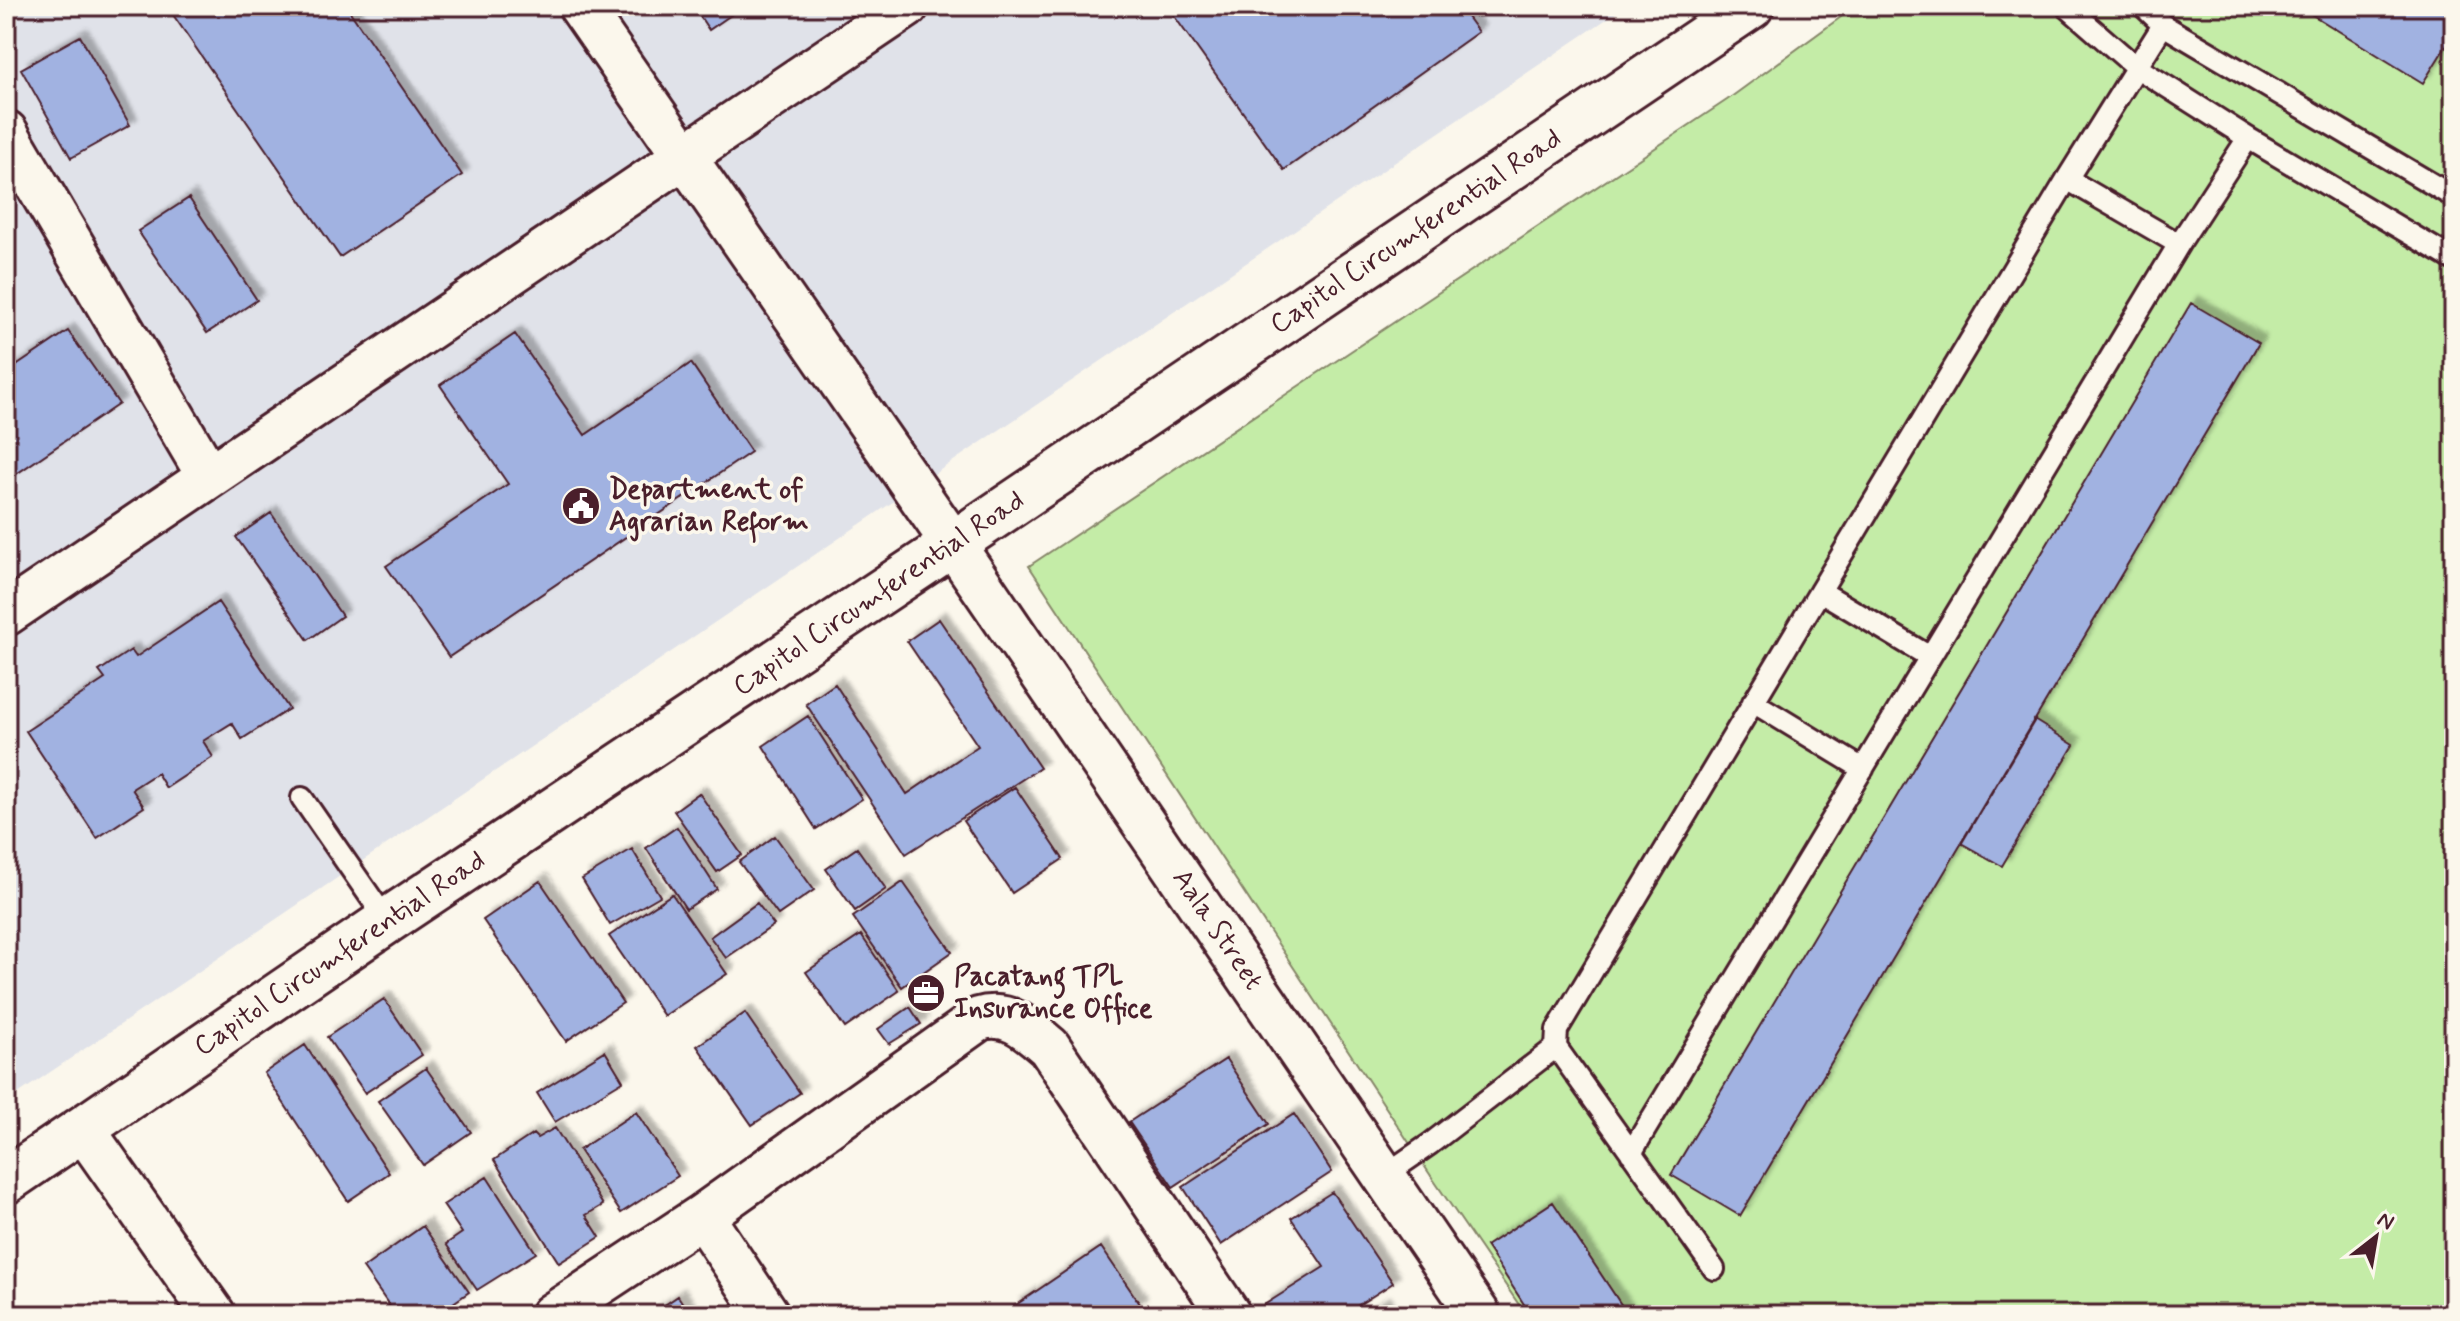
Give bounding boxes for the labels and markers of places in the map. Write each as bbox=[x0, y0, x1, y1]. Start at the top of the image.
place label: Department of Agrarian Reform bbox=[609, 472, 809, 544]
public building icon: Department of Agrarian Reform bbox=[560, 485, 602, 527]
place label: Pacatang TPL Insurance Office bbox=[954, 959, 1153, 1028]
office icon: Pacatang TPL Insurance Office bbox=[905, 972, 947, 1014]

